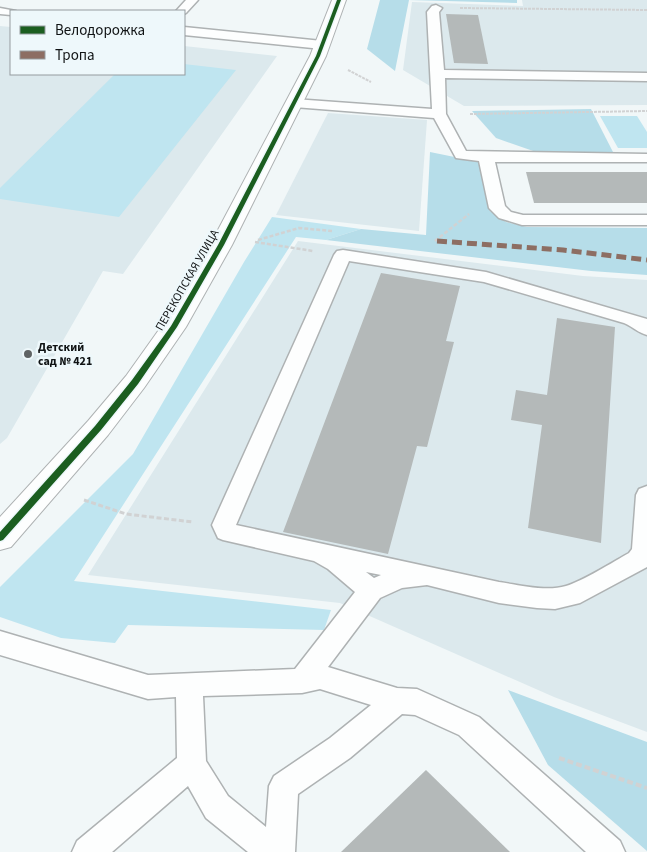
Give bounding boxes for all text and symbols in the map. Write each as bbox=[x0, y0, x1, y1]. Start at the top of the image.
legend bbox=[10, 10, 185, 75]
text: Велодорожка bbox=[55, 20, 145, 41]
text: Тропа bbox=[55, 45, 95, 66]
street label: ПЕРЕКОПСКАЯ УЛИЦА bbox=[151, 226, 224, 334]
place label: Детский сад № 421 bbox=[38, 339, 92, 370]
marker: Детский сад № 421 bbox=[22, 348, 34, 360]

